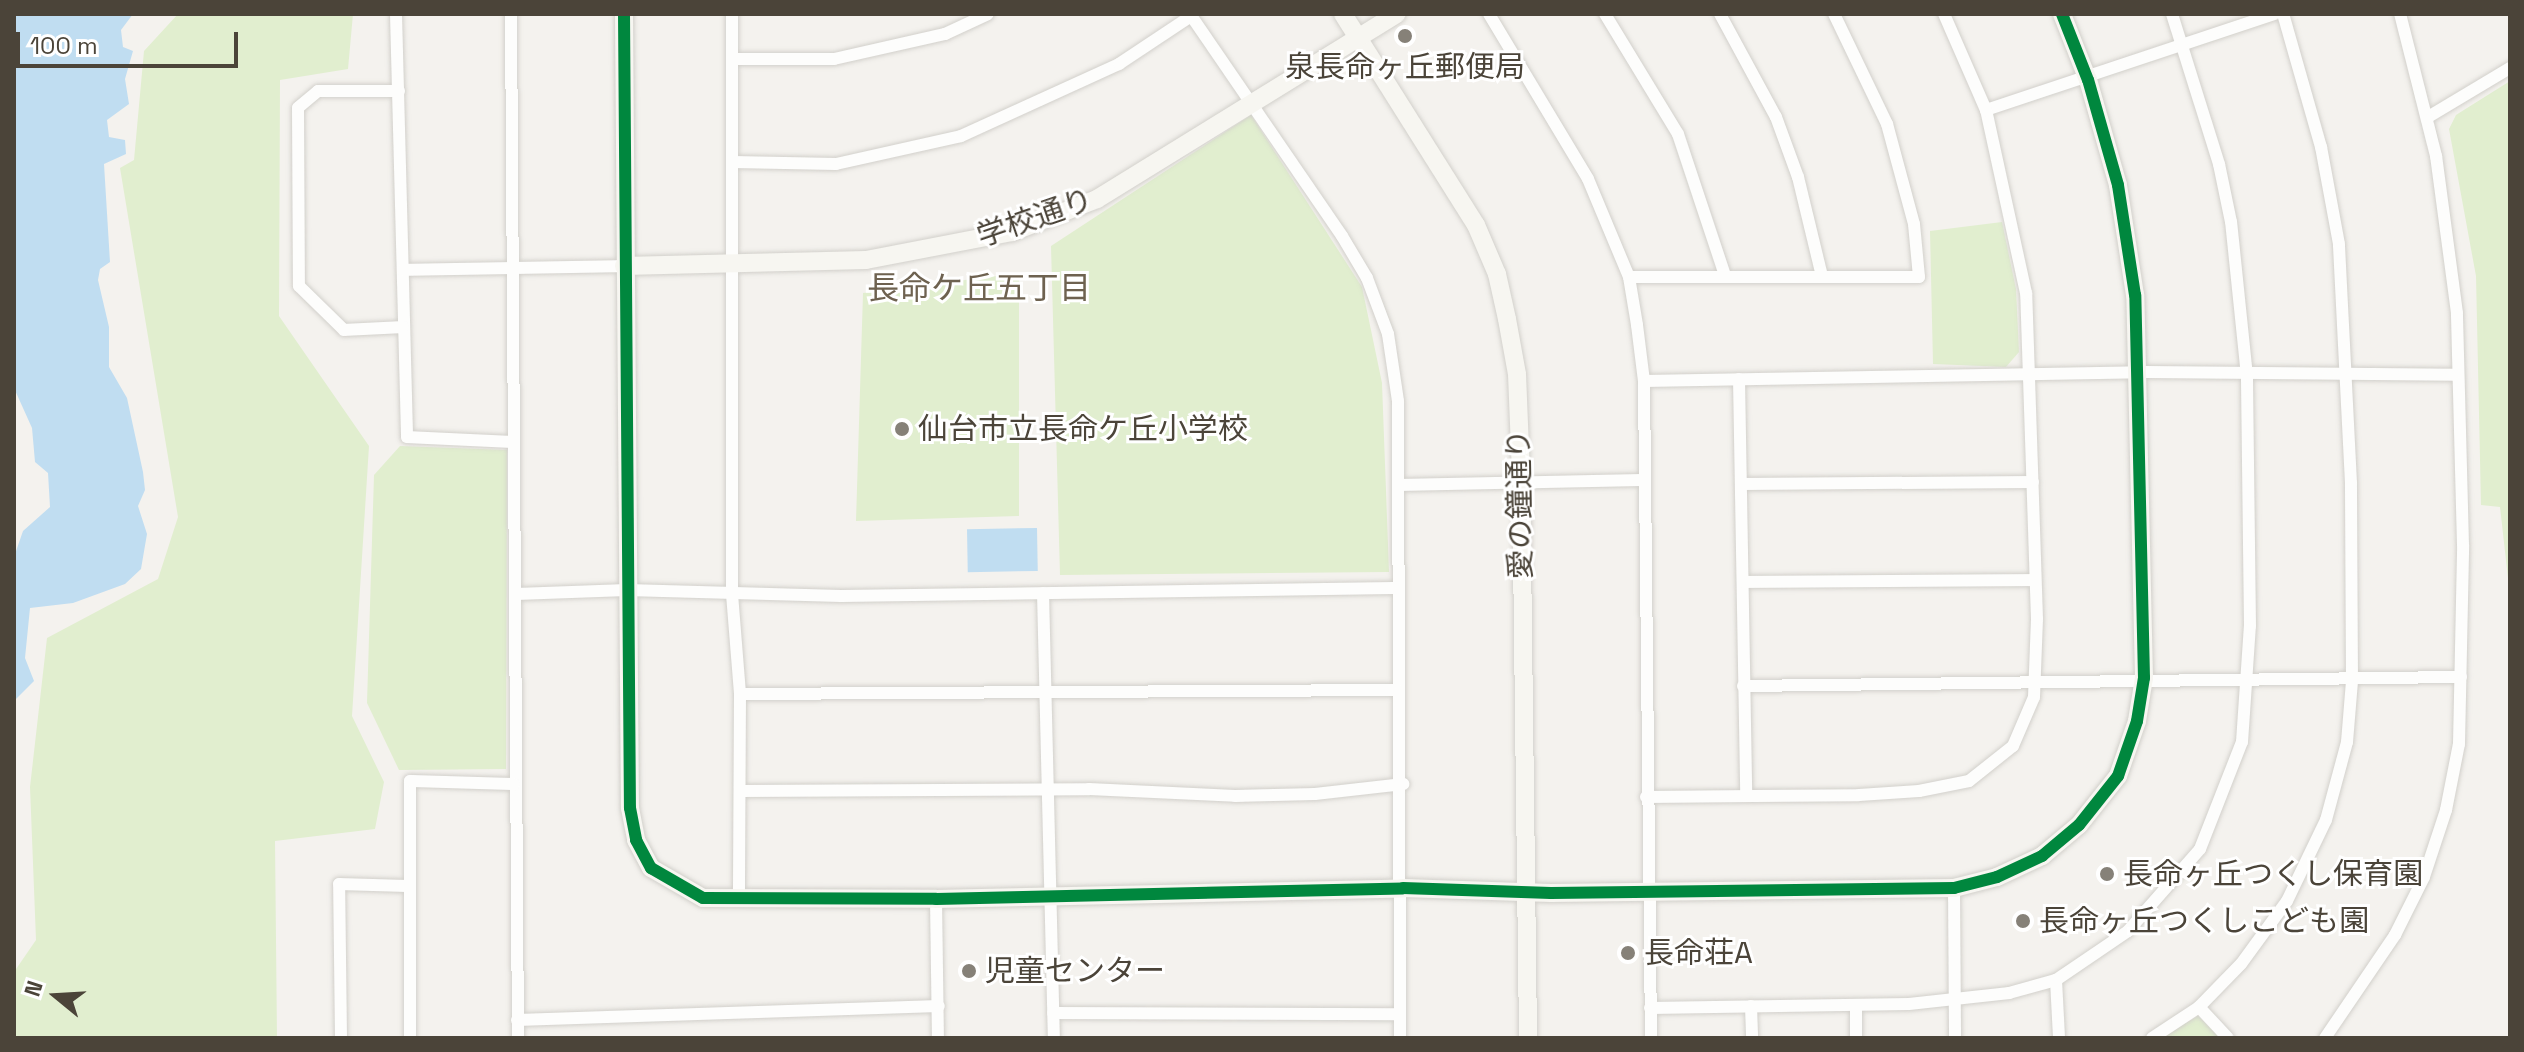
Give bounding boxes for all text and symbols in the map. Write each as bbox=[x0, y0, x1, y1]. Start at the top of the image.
scale bar bbox=[20, 16, 242, 66]
marker: 泉長命ヶ丘郵便局 bbox=[1396, 27, 1414, 45]
text: 100 m bbox=[30, 30, 98, 61]
place label: 泉長命ヶ丘郵便局 bbox=[1285, 49, 1525, 85]
street label: 学校通り bbox=[972, 181, 1098, 255]
district label: 長命ケ丘五丁目 bbox=[867, 269, 1091, 307]
place label: 仙台市立長命ケ丘小学校 bbox=[918, 411, 1248, 447]
marker: 仙台市立長命ケ丘小学校 bbox=[893, 420, 911, 438]
street label: 愛の鐘通り bbox=[1501, 429, 1539, 579]
place label: 長命ヶ丘つくし保育園 bbox=[2123, 856, 2423, 892]
marker: 長命ヶ丘つくし保育園 bbox=[2098, 865, 2116, 883]
place label: 長命ヶ丘つくしこども園 bbox=[2039, 903, 2369, 939]
marker: 長命ヶ丘つくしこども園 bbox=[2014, 912, 2032, 930]
place label: 長命荘A bbox=[1644, 935, 1753, 971]
marker: 長命荘A bbox=[1619, 944, 1637, 962]
place label: 児童センター bbox=[985, 953, 1165, 989]
north arrow bbox=[16, 956, 96, 1036]
marker: 児童センター bbox=[960, 962, 978, 980]
text: N bbox=[18, 977, 49, 1000]

